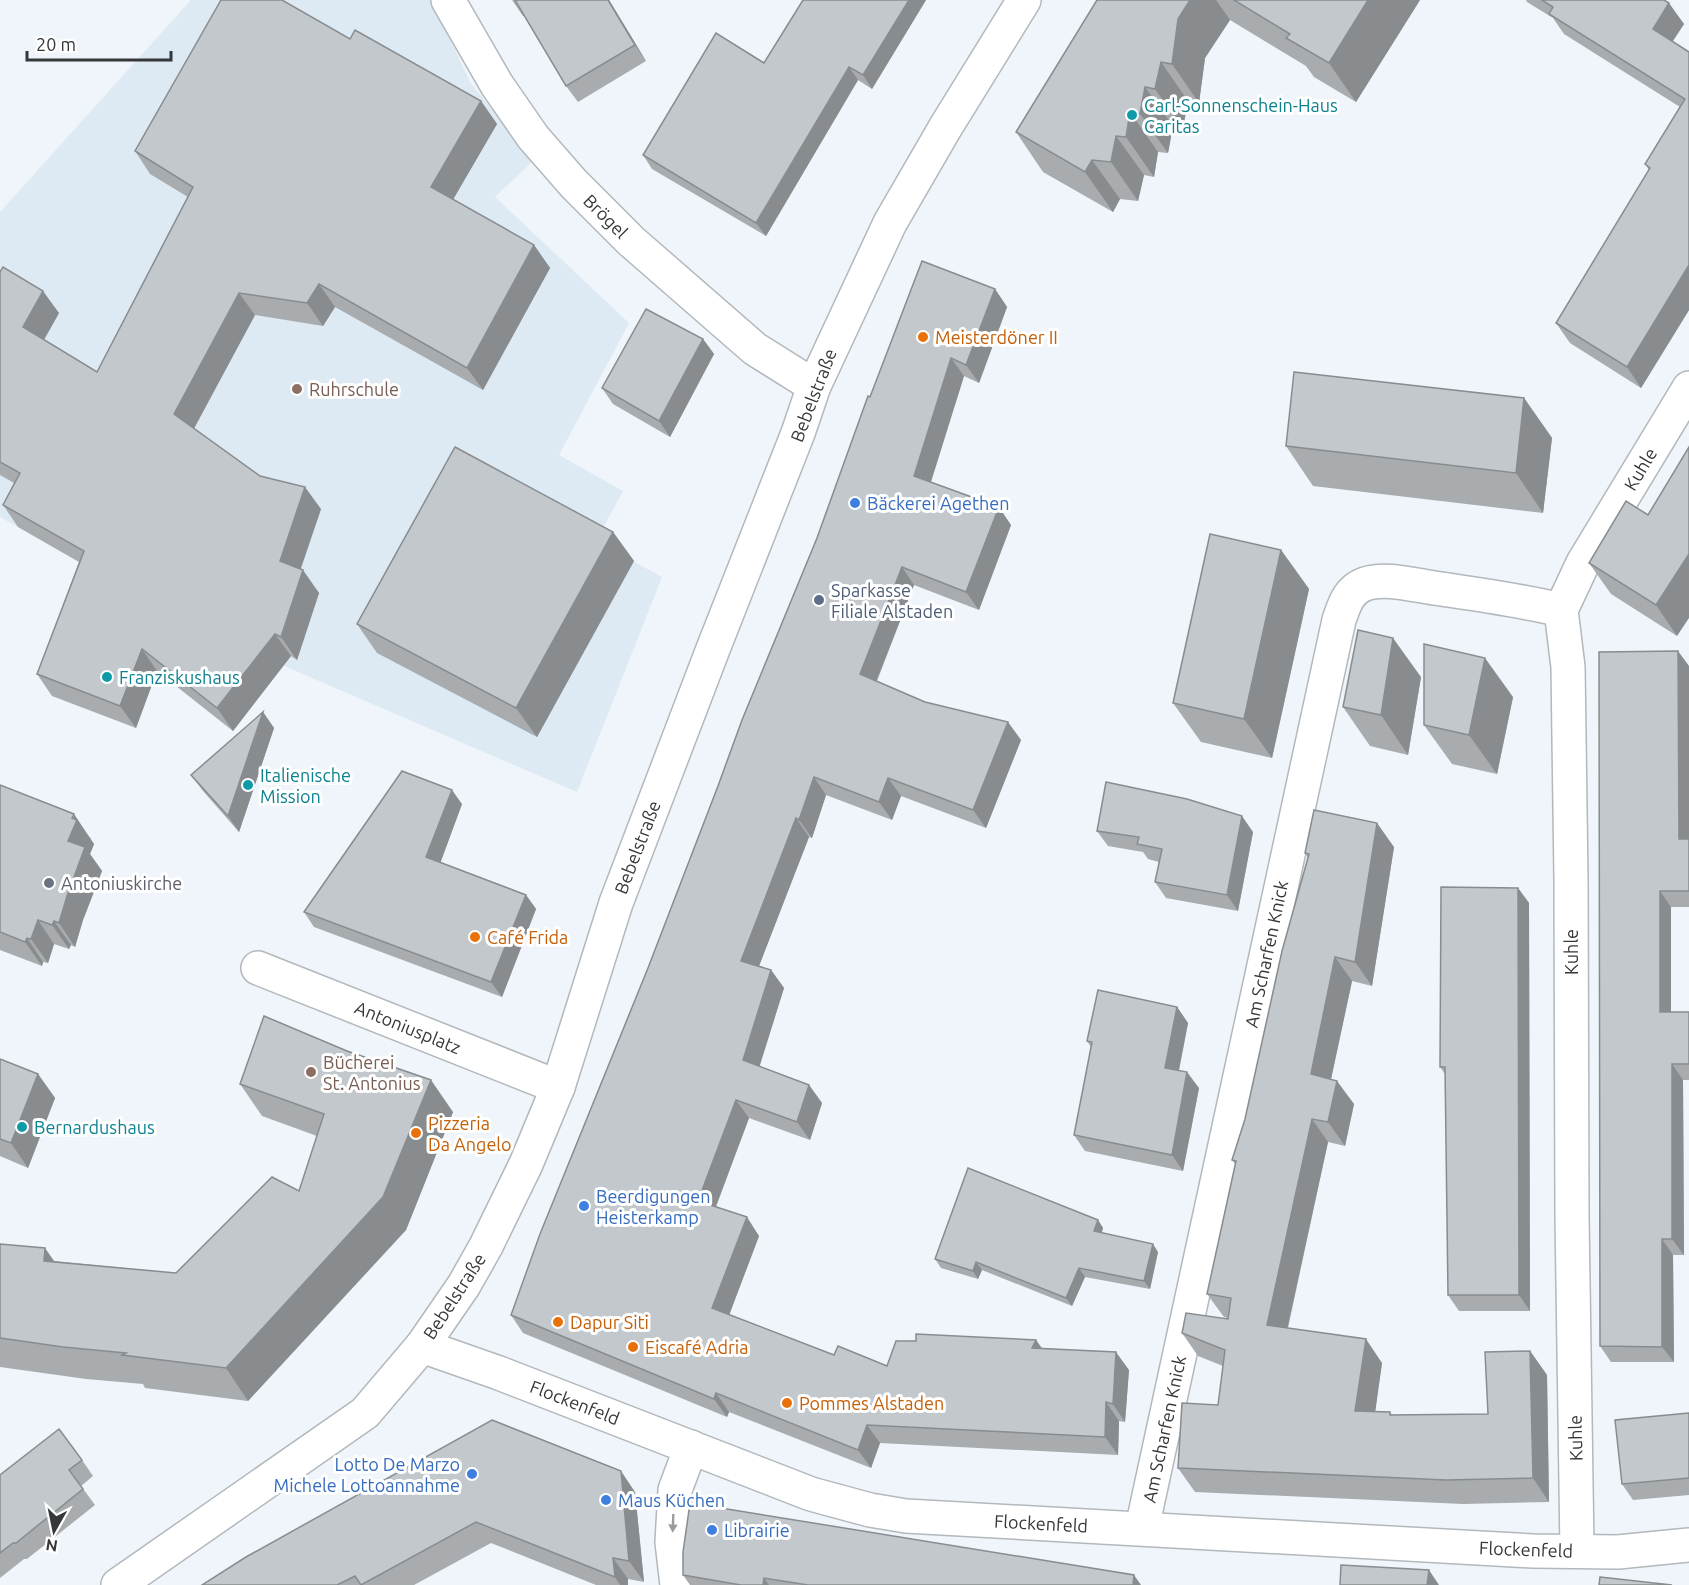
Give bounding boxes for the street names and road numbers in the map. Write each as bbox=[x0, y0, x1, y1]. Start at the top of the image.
street label: Brögel bbox=[580, 190, 632, 242]
street label: Bebelstraße bbox=[786, 346, 840, 444]
street label: Kuhle bbox=[1620, 444, 1660, 494]
street label: Bebelstraße bbox=[610, 798, 664, 896]
street label: Am Scharfen Knick bbox=[1241, 879, 1291, 1029]
street label: Kuhle bbox=[1561, 929, 1581, 975]
street label: Antoniusplatz bbox=[352, 997, 464, 1057]
street label: Bebelstraße bbox=[419, 1249, 489, 1343]
street label: Am Scharfen Knick bbox=[1139, 1354, 1189, 1504]
street label: Flockenfeld bbox=[527, 1376, 623, 1428]
street label: Kuhle bbox=[1565, 1415, 1585, 1461]
street label: Flockenfeld bbox=[993, 1511, 1089, 1535]
street label: Flockenfeld bbox=[1479, 1537, 1573, 1561]

